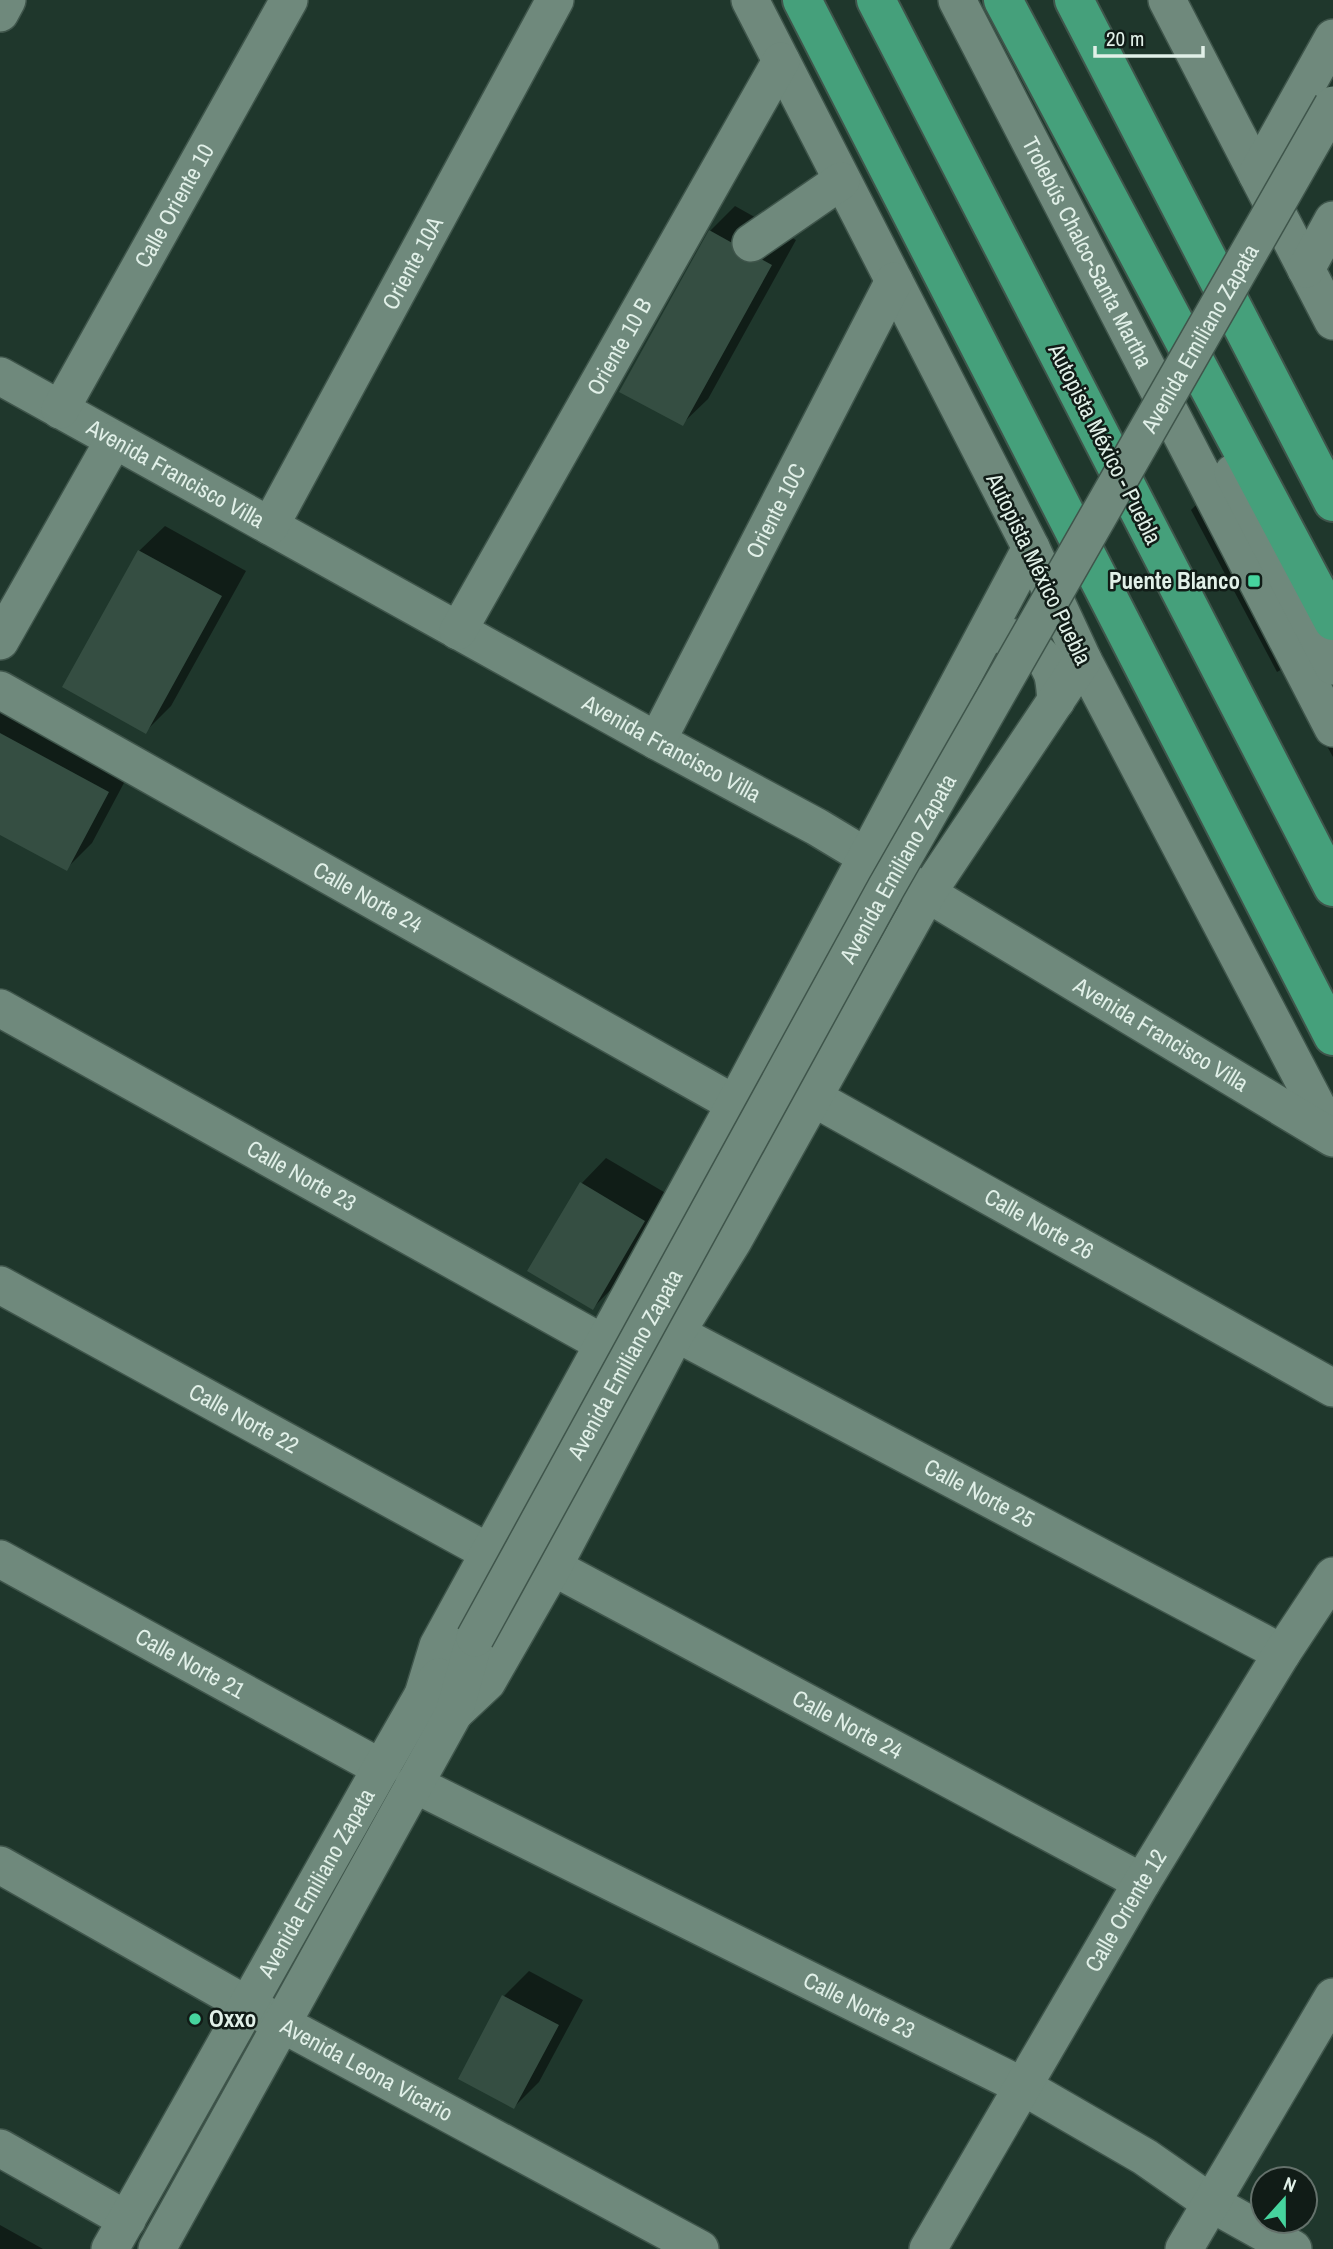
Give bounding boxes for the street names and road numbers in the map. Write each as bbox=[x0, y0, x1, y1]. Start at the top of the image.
street label: Trolebús Chalco-Santa Martha bbox=[1015, 131, 1161, 374]
street label: Calle Oriente 10 bbox=[127, 138, 221, 273]
street label: Oriente 10A bbox=[374, 210, 450, 315]
street label: Avenida Emiliano Zapata bbox=[1133, 238, 1266, 439]
street label: Oriente 10 B bbox=[579, 292, 659, 400]
street label: Autopista México - Puebla bbox=[1041, 337, 1170, 550]
street label: Avenida Francisco Villa bbox=[81, 411, 271, 535]
street label: Oriente 10C bbox=[738, 458, 813, 563]
street label: Autopista México Puebla bbox=[979, 467, 1100, 670]
street label: Avenida Francisco Villa bbox=[576, 686, 767, 809]
street label: Avenida Emiliano Zapata bbox=[831, 767, 963, 969]
street label: Calle Norte 24 bbox=[308, 854, 429, 940]
street label: Avenida Francisco Villa bbox=[1067, 969, 1255, 1099]
street label: Calle Norte 23 bbox=[241, 1132, 362, 1218]
street label: Calle Norte 26 bbox=[979, 1180, 1100, 1266]
street label: Avenida Emiliano Zapata bbox=[559, 1263, 689, 1466]
street label: Calle Norte 22 bbox=[184, 1375, 304, 1461]
street label: Calle Norte 25 bbox=[919, 1451, 1040, 1535]
street label: Calle Norte 21 bbox=[130, 1620, 251, 1706]
street label: Calle Norte 24 bbox=[787, 1682, 909, 1766]
street label: Avenida Emiliano Zapata bbox=[250, 1782, 382, 1984]
street label: Calle Oriente 12 bbox=[1077, 1843, 1174, 1977]
street label: Calle Norte 23 bbox=[798, 1964, 920, 2045]
street label: Avenida Leona Vicario bbox=[275, 2010, 459, 2128]

